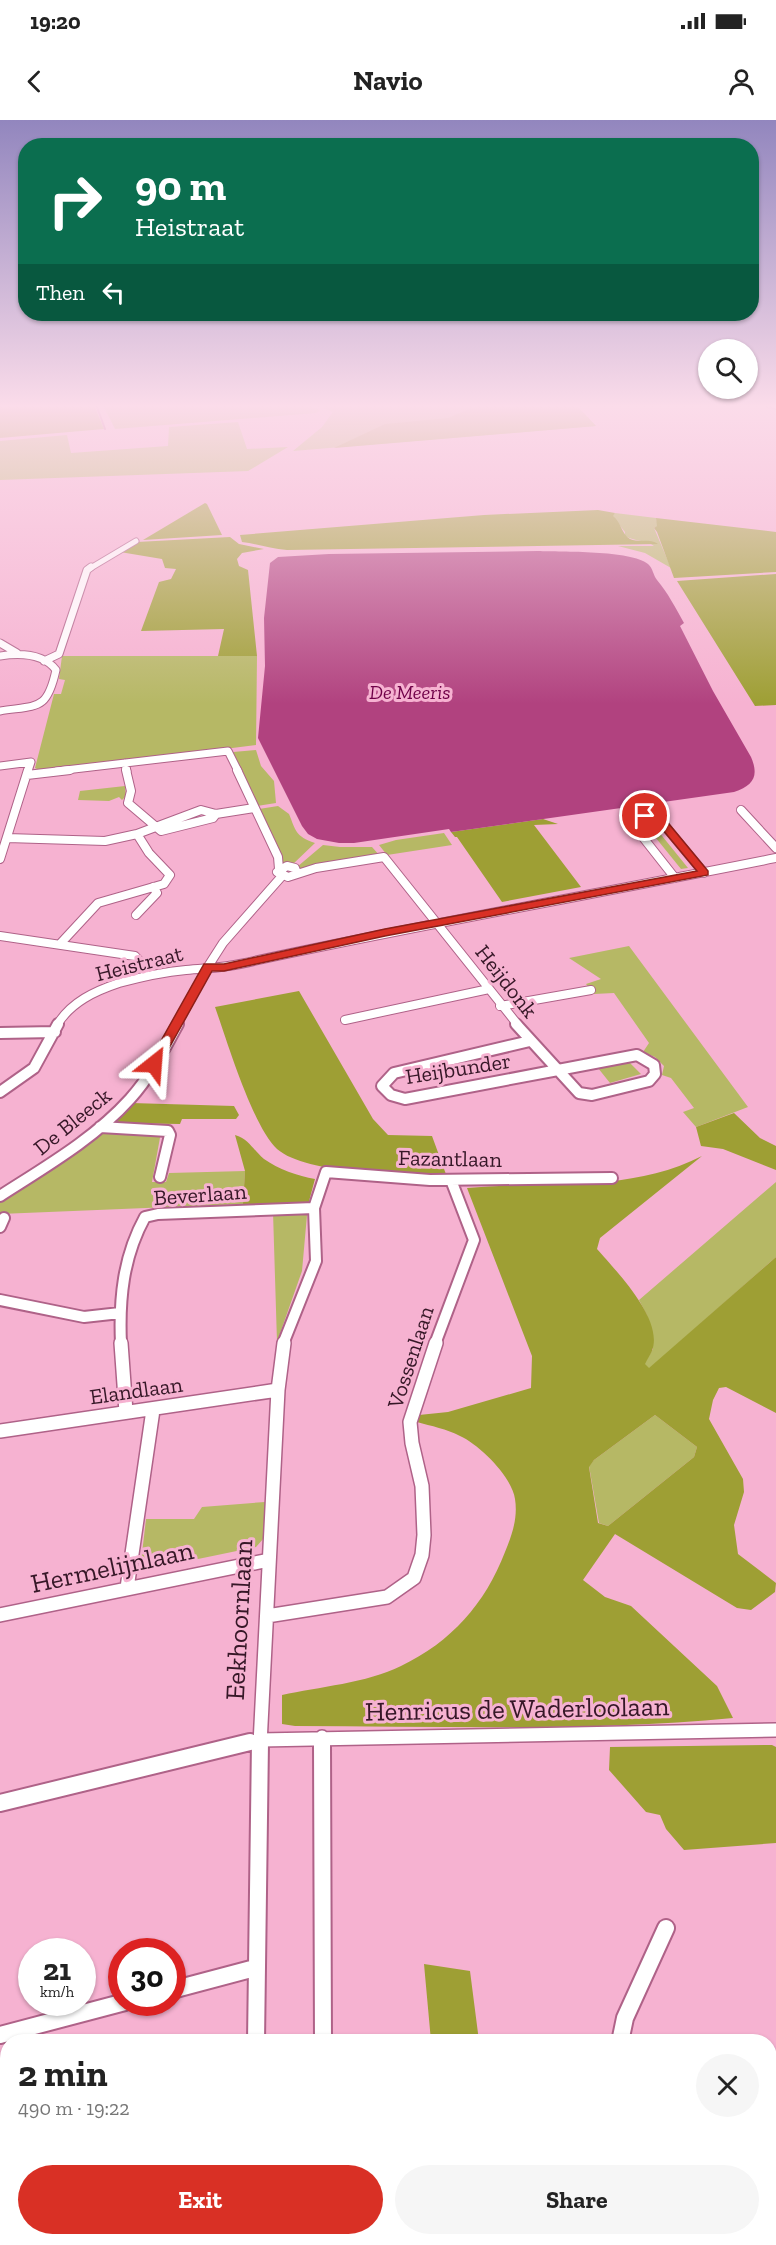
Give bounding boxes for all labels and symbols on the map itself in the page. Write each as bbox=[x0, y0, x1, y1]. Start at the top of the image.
water label: De Meeris bbox=[369, 680, 451, 704]
pin bbox=[619, 790, 670, 841]
street label: Heistraat bbox=[93, 939, 186, 987]
street label: Heijdonk bbox=[470, 939, 544, 1024]
position arrow bbox=[122, 1032, 186, 1096]
street label: Heijbunder bbox=[403, 1047, 513, 1090]
street label: De Bleeck bbox=[28, 1082, 117, 1161]
street label: Fazantlaan bbox=[398, 1144, 503, 1173]
street label: Beverlaan bbox=[153, 1178, 248, 1211]
street label: Vossenlaan bbox=[381, 1302, 440, 1413]
street label: Elandlaan bbox=[88, 1371, 185, 1410]
street label: Hermelijnlaan bbox=[28, 1534, 197, 1600]
street label: Eekhoornlaan bbox=[219, 1538, 259, 1701]
street label: Henricus de Waderloolaan bbox=[364, 1690, 670, 1728]
speed limit sign: 30 bbox=[108, 1938, 186, 2016]

